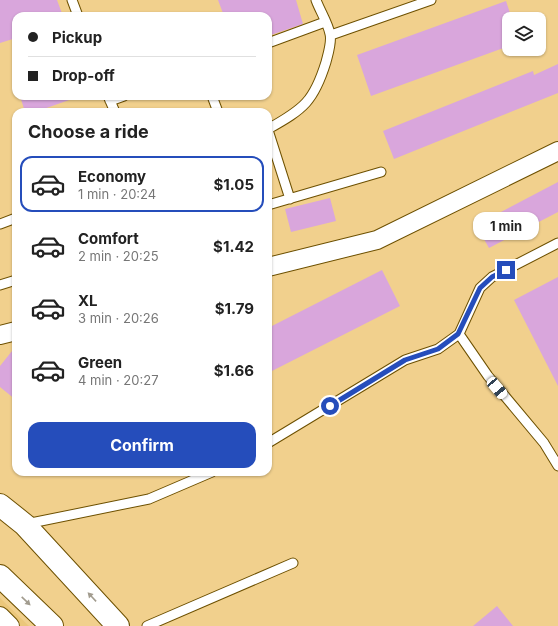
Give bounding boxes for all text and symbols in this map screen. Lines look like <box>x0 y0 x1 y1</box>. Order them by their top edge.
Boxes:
map controls <box>502 12 546 56</box>
button: layers <box>502 12 546 56</box>
text: Pickup <box>52 28 102 47</box>
text: Drop-off <box>52 66 115 85</box>
text: Choose a ride <box>28 121 149 142</box>
icon: car <box>30 166 66 202</box>
text: Economy <box>78 167 146 186</box>
text: $1.05 <box>213 175 254 194</box>
text: 1 min · 20:24 <box>78 186 156 202</box>
callout: 1 min <box>473 212 539 240</box>
text: 1 min <box>490 218 522 234</box>
icon: car <box>30 228 66 264</box>
text: Comfort <box>78 229 139 248</box>
text: $1.42 <box>213 237 254 256</box>
text: 2 min · 20:25 <box>78 248 159 264</box>
route end <box>497 261 515 279</box>
icon: car <box>30 290 66 326</box>
text: XL <box>78 291 98 310</box>
text: $1.79 <box>215 299 254 318</box>
text: 3 min · 20:26 <box>78 310 159 326</box>
icon: car <box>30 352 66 388</box>
text: Green <box>78 353 122 372</box>
text: $1.66 <box>214 361 254 380</box>
text: 4 min · 20:27 <box>78 372 159 388</box>
car <box>485 375 509 401</box>
route start <box>321 397 339 415</box>
button: Confirm <box>28 422 256 468</box>
one-way arrow <box>87 592 96 602</box>
one-way arrow <box>21 596 31 606</box>

